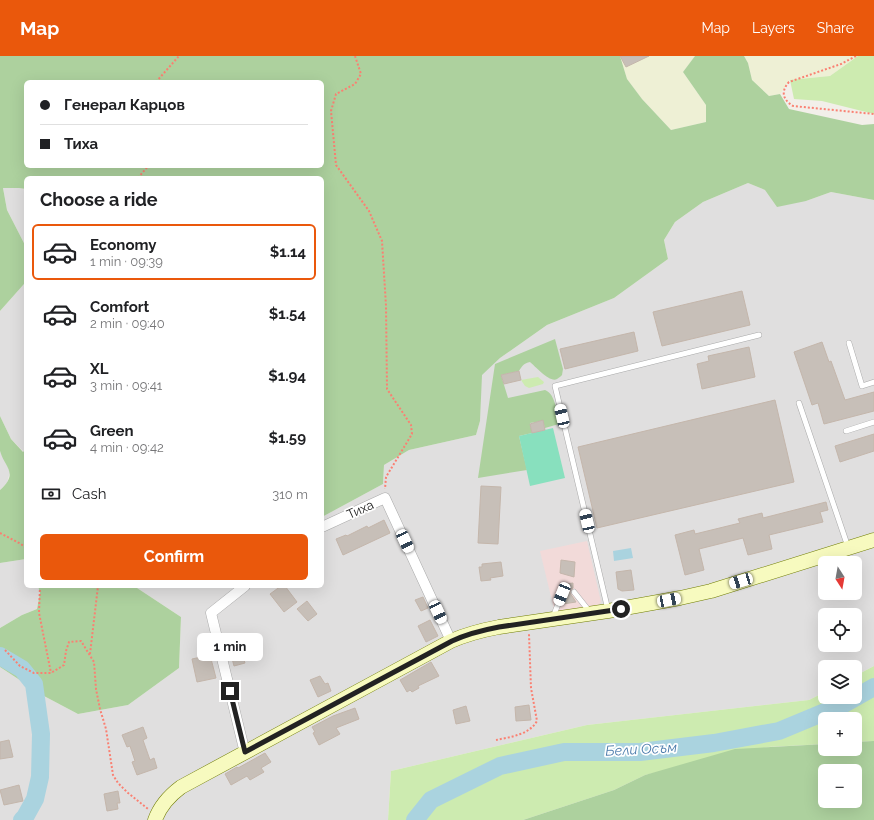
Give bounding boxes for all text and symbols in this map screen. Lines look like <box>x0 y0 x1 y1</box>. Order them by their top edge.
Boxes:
text: Map <box>20 17 59 39</box>
text: Map <box>702 20 730 36</box>
text: Layers <box>752 20 795 36</box>
text: Share <box>817 20 854 36</box>
text: Генерал Карцов <box>64 96 185 114</box>
text: Тиха <box>64 135 98 153</box>
text: Choose a ride <box>40 189 158 210</box>
icon: car <box>42 234 78 270</box>
text: Economy <box>90 236 157 254</box>
text: $1.14 <box>270 243 306 261</box>
text: 1 min · 09:39 <box>90 254 163 269</box>
icon: car <box>42 296 78 332</box>
text: Comfort <box>90 298 149 316</box>
text: $1.54 <box>269 305 306 323</box>
text: 2 min · 09:40 <box>90 316 165 331</box>
icon: car <box>42 358 78 394</box>
text: XL <box>90 360 108 378</box>
text: $1.94 <box>268 367 306 385</box>
text: 3 min · 09:41 <box>90 378 162 393</box>
car <box>553 403 571 429</box>
icon: car <box>42 420 78 456</box>
text: Green <box>90 422 134 440</box>
text: $1.59 <box>269 429 306 447</box>
text: 4 min · 09:42 <box>90 440 164 455</box>
icon: cash <box>40 483 62 505</box>
text: Cash <box>72 485 106 503</box>
text: 310 m <box>272 487 308 502</box>
street label: Тиха <box>344 497 376 522</box>
car <box>578 508 596 534</box>
car <box>394 528 416 554</box>
button: Confirm <box>40 534 308 580</box>
north arrow <box>818 556 862 600</box>
map controls <box>818 556 862 808</box>
car <box>728 572 754 590</box>
car <box>552 581 572 607</box>
car <box>656 592 682 608</box>
car <box>427 599 449 625</box>
route start <box>612 600 630 618</box>
button: locate <box>818 608 862 652</box>
callout: 1 min <box>197 633 263 661</box>
text: 1 min <box>214 639 246 654</box>
button: layers <box>818 660 862 704</box>
route end <box>221 682 239 700</box>
button: + <box>818 712 862 756</box>
water label: Бели Осъм <box>605 739 678 759</box>
button: − <box>818 764 862 808</box>

